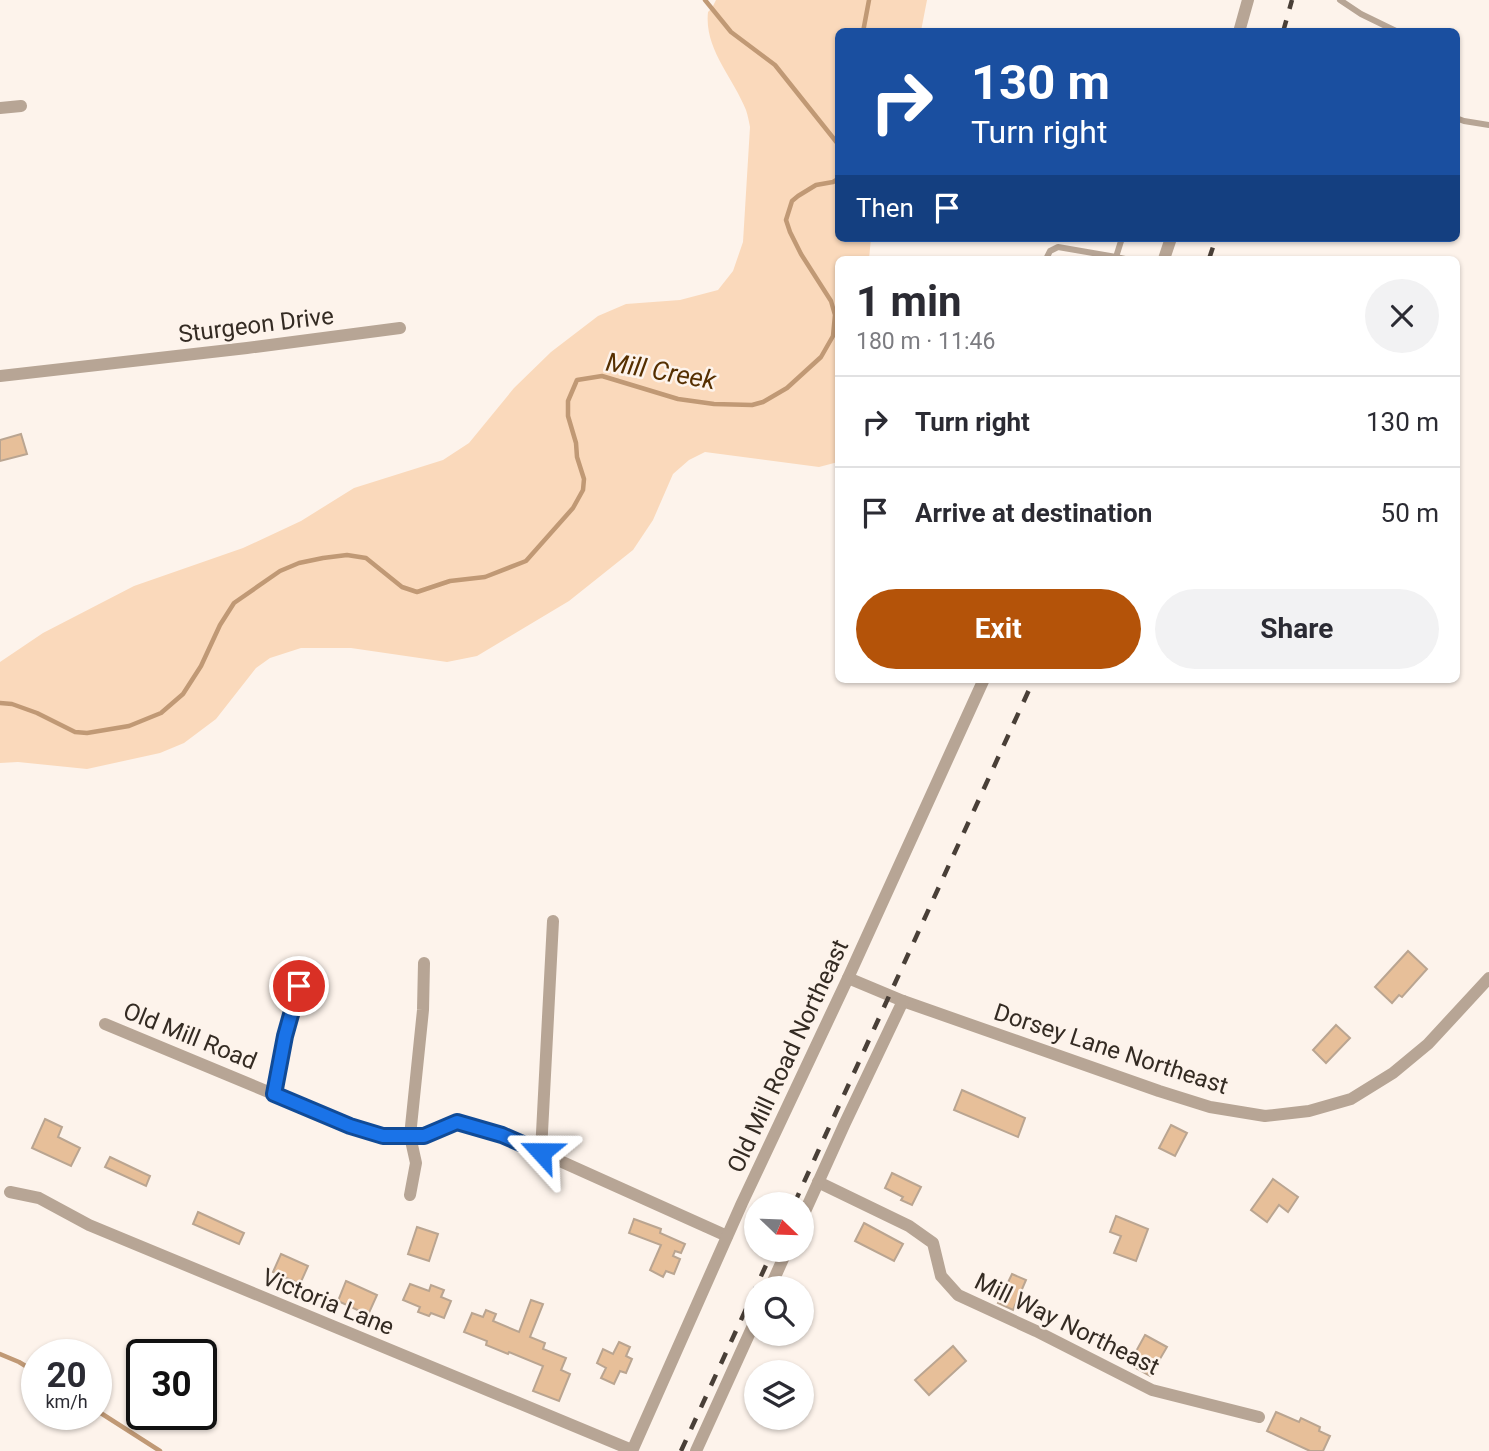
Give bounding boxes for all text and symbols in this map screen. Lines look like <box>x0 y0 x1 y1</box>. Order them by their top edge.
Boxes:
text: 130 m <box>971 54 1110 111</box>
icon: right <box>856 56 947 147</box>
text: Turn right <box>971 113 1107 151</box>
icon: arrive <box>928 189 966 227</box>
text: Then <box>856 193 914 223</box>
text: 1 min <box>856 277 962 326</box>
button: close <box>1365 279 1439 353</box>
street label: Sturgeon Drive <box>177 302 335 348</box>
text: 180 m · 11:46 <box>856 328 995 355</box>
water label: Mill Creek <box>604 347 719 396</box>
icon: right <box>856 403 894 441</box>
text: Turn right <box>915 407 1030 437</box>
text: 130 m <box>1366 407 1439 437</box>
icon: arrive <box>856 494 894 532</box>
text: Arrive at destination <box>915 498 1152 528</box>
text: 50 m <box>1381 498 1439 528</box>
button: Exit <box>856 589 1141 669</box>
button: Share <box>1155 589 1439 669</box>
street label: Old Mill Road Northeast <box>722 935 854 1177</box>
pin <box>269 956 329 1016</box>
icon: arrive <box>280 967 318 1005</box>
street label: Old Mill Road <box>119 997 261 1075</box>
street label: Dorsey Lane Northeast <box>990 998 1232 1100</box>
position arrow <box>504 1115 578 1189</box>
north arrow <box>744 1192 814 1262</box>
map controls <box>744 1192 814 1430</box>
street label: Victoria Lane <box>258 1263 398 1341</box>
street label: Mill Way Northeast <box>970 1267 1164 1381</box>
button: search <box>744 1276 814 1346</box>
speed limit sign: 30 <box>126 1339 217 1430</box>
text: 20 <box>46 1355 87 1396</box>
button: layers <box>744 1360 814 1430</box>
text: km/h <box>45 1391 88 1412</box>

